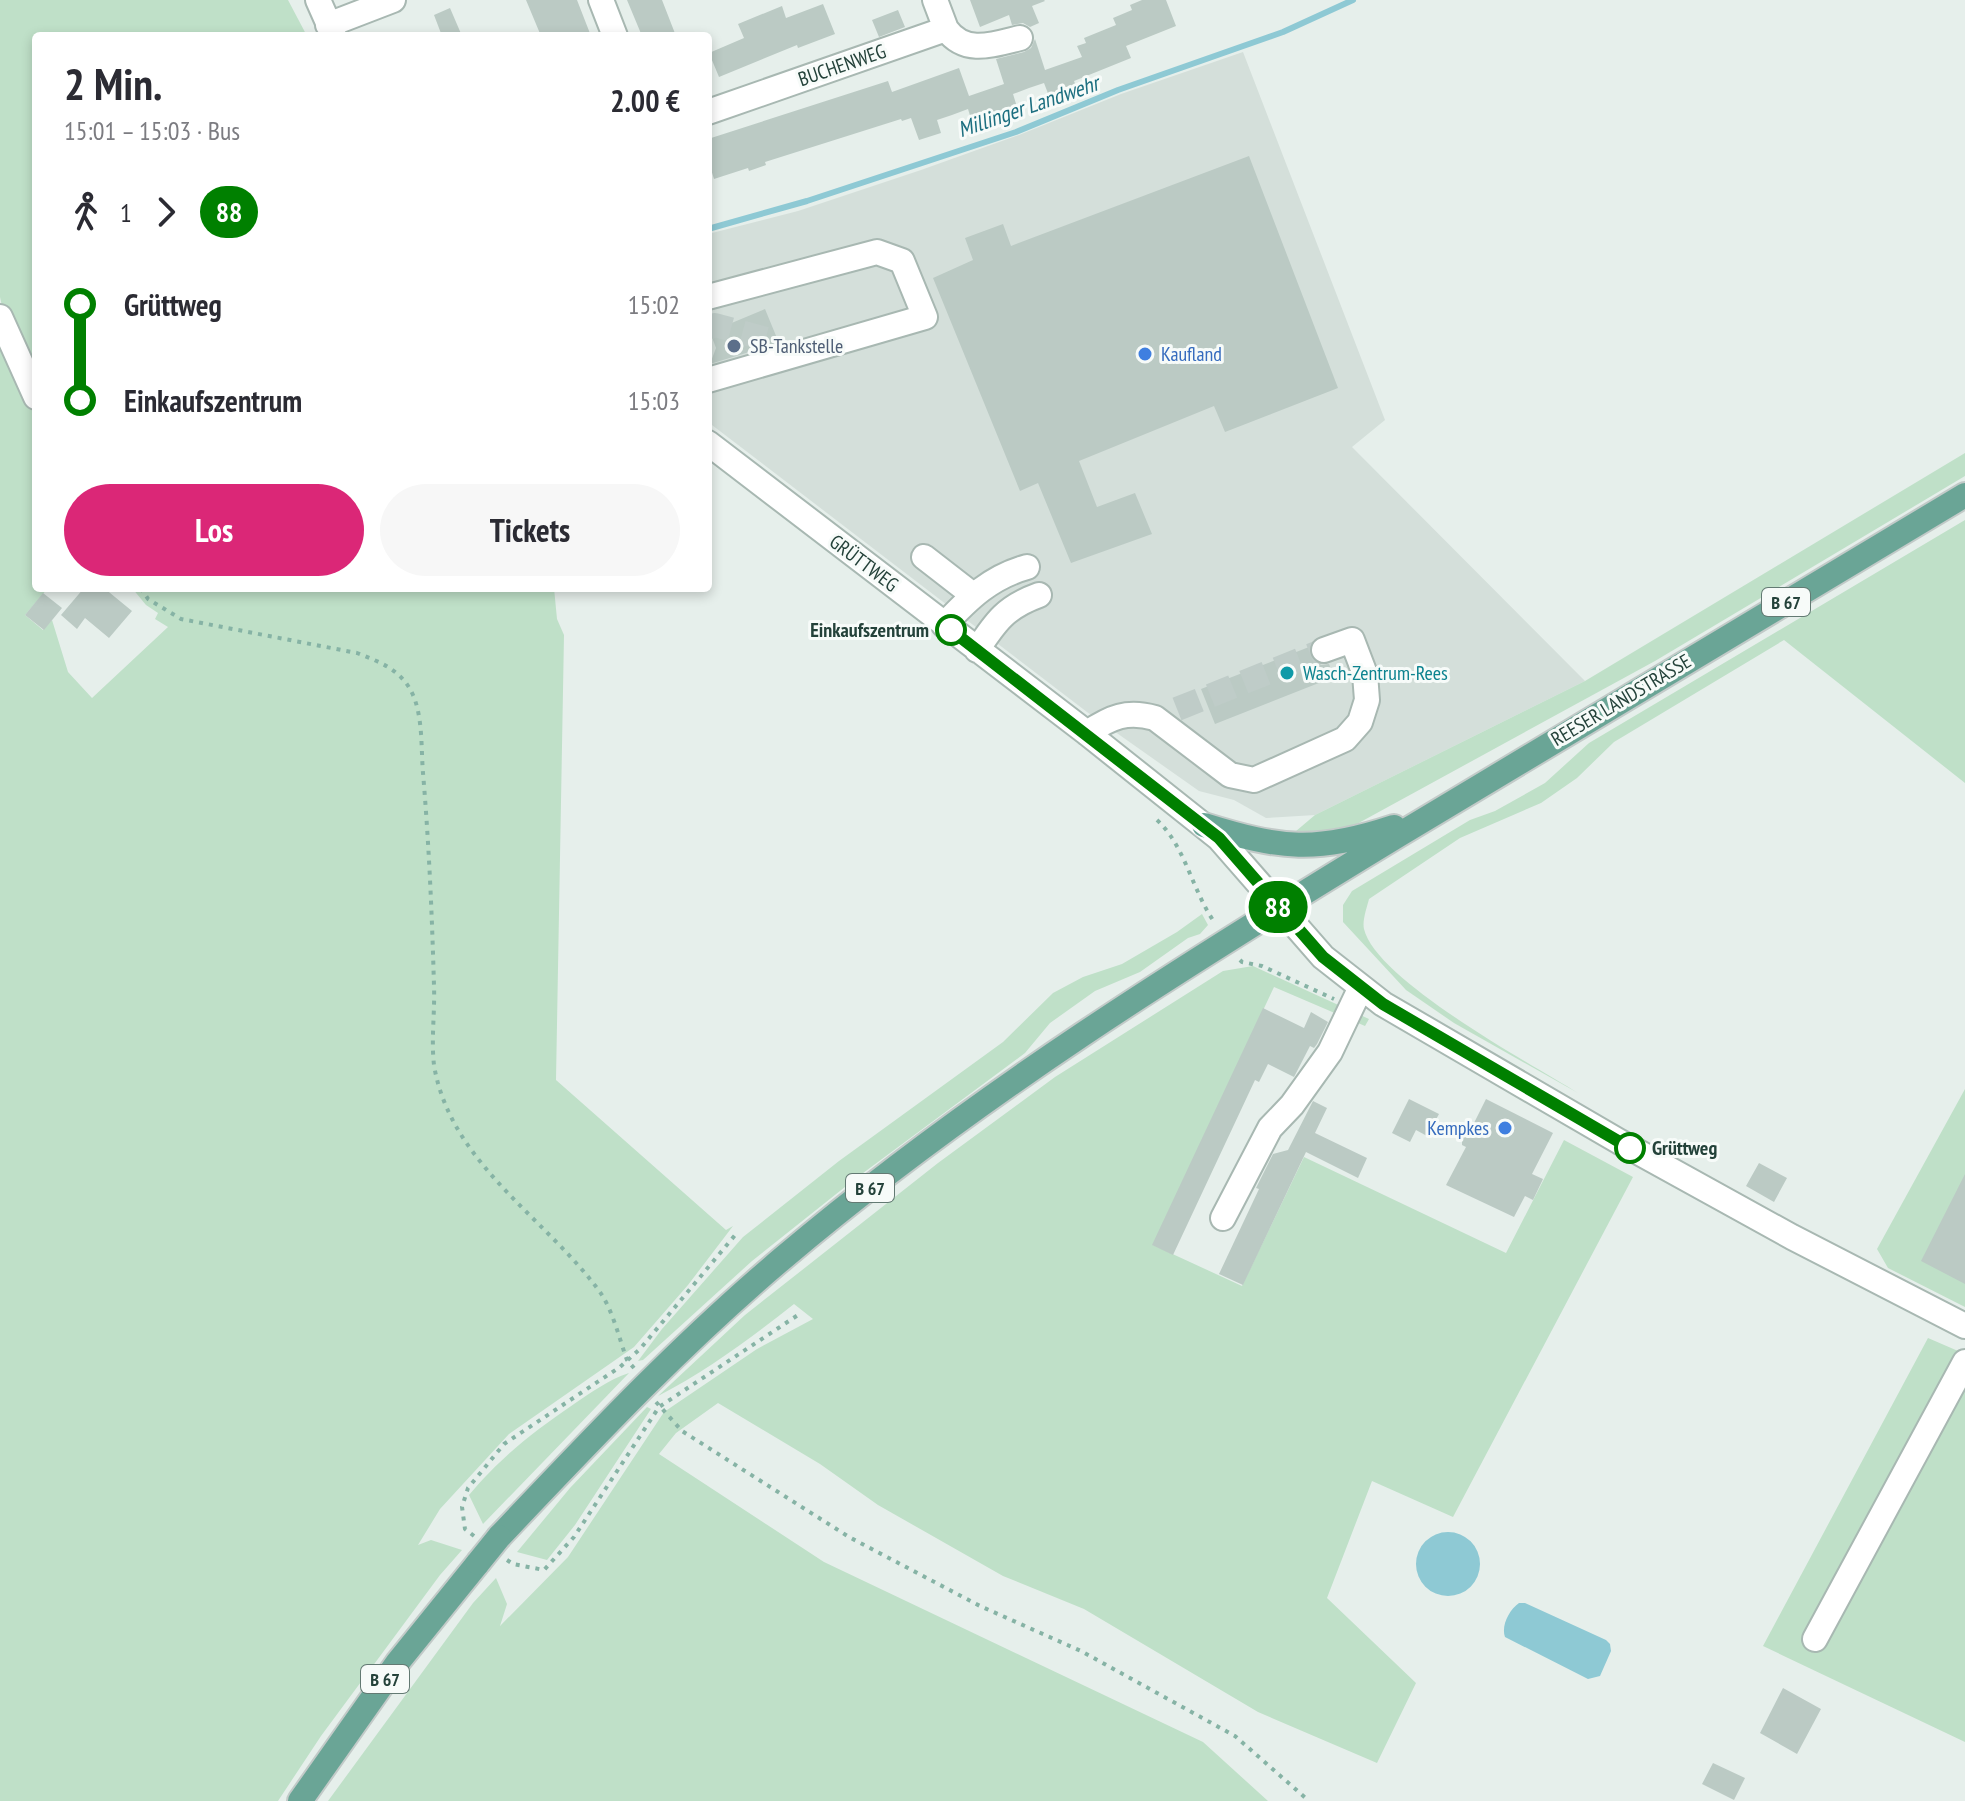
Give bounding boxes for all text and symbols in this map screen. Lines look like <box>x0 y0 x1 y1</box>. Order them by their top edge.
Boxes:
street label: BUCHENWEG <box>795 38 889 92</box>
text: 2 Min. <box>64 55 162 112</box>
water label: Millinger Landwehr <box>954 68 1105 143</box>
text: 2.00 € <box>610 81 680 120</box>
text: 15:01 – 15:03 · Bus <box>64 114 240 147</box>
icon: walk <box>64 190 108 234</box>
icon: forward <box>144 190 188 234</box>
text: 88 <box>216 193 242 230</box>
text: 1 <box>120 196 132 229</box>
text: Grüttweg <box>124 285 222 324</box>
text: 15:02 <box>628 288 680 321</box>
place label: SB-Tankstelle <box>750 333 843 359</box>
marker: SB-Tankstelle <box>725 337 743 355</box>
place label: Kaufland <box>1161 341 1222 367</box>
marker: Kaufland <box>1136 345 1154 363</box>
text: Einkaufszentrum <box>124 381 302 420</box>
text: 15:03 <box>628 384 680 417</box>
button: Los <box>64 484 364 576</box>
button: Tickets <box>380 484 680 576</box>
street label: GRÜTTWEG <box>824 529 904 597</box>
road number: B 67 <box>1762 588 1810 616</box>
marker: Einkaufszentrum <box>936 615 966 645</box>
place label: Einkaufszentrum <box>810 617 929 643</box>
street label: REESER LANDSTRASSE <box>1546 648 1696 752</box>
place label: Wasch-Zentrum-Rees <box>1303 660 1448 686</box>
marker: Wasch-Zentrum-Rees <box>1278 664 1296 682</box>
line badge: 88 <box>1242 881 1314 933</box>
text: 88 <box>1265 888 1291 925</box>
place label: Kempkes <box>1427 1115 1489 1141</box>
marker: Kempkes <box>1496 1119 1514 1137</box>
marker: Grüttweg <box>1615 1133 1645 1163</box>
place label: Grüttweg <box>1652 1135 1717 1161</box>
road number: B 67 <box>846 1174 894 1202</box>
road number: B 67 <box>361 1665 409 1693</box>

